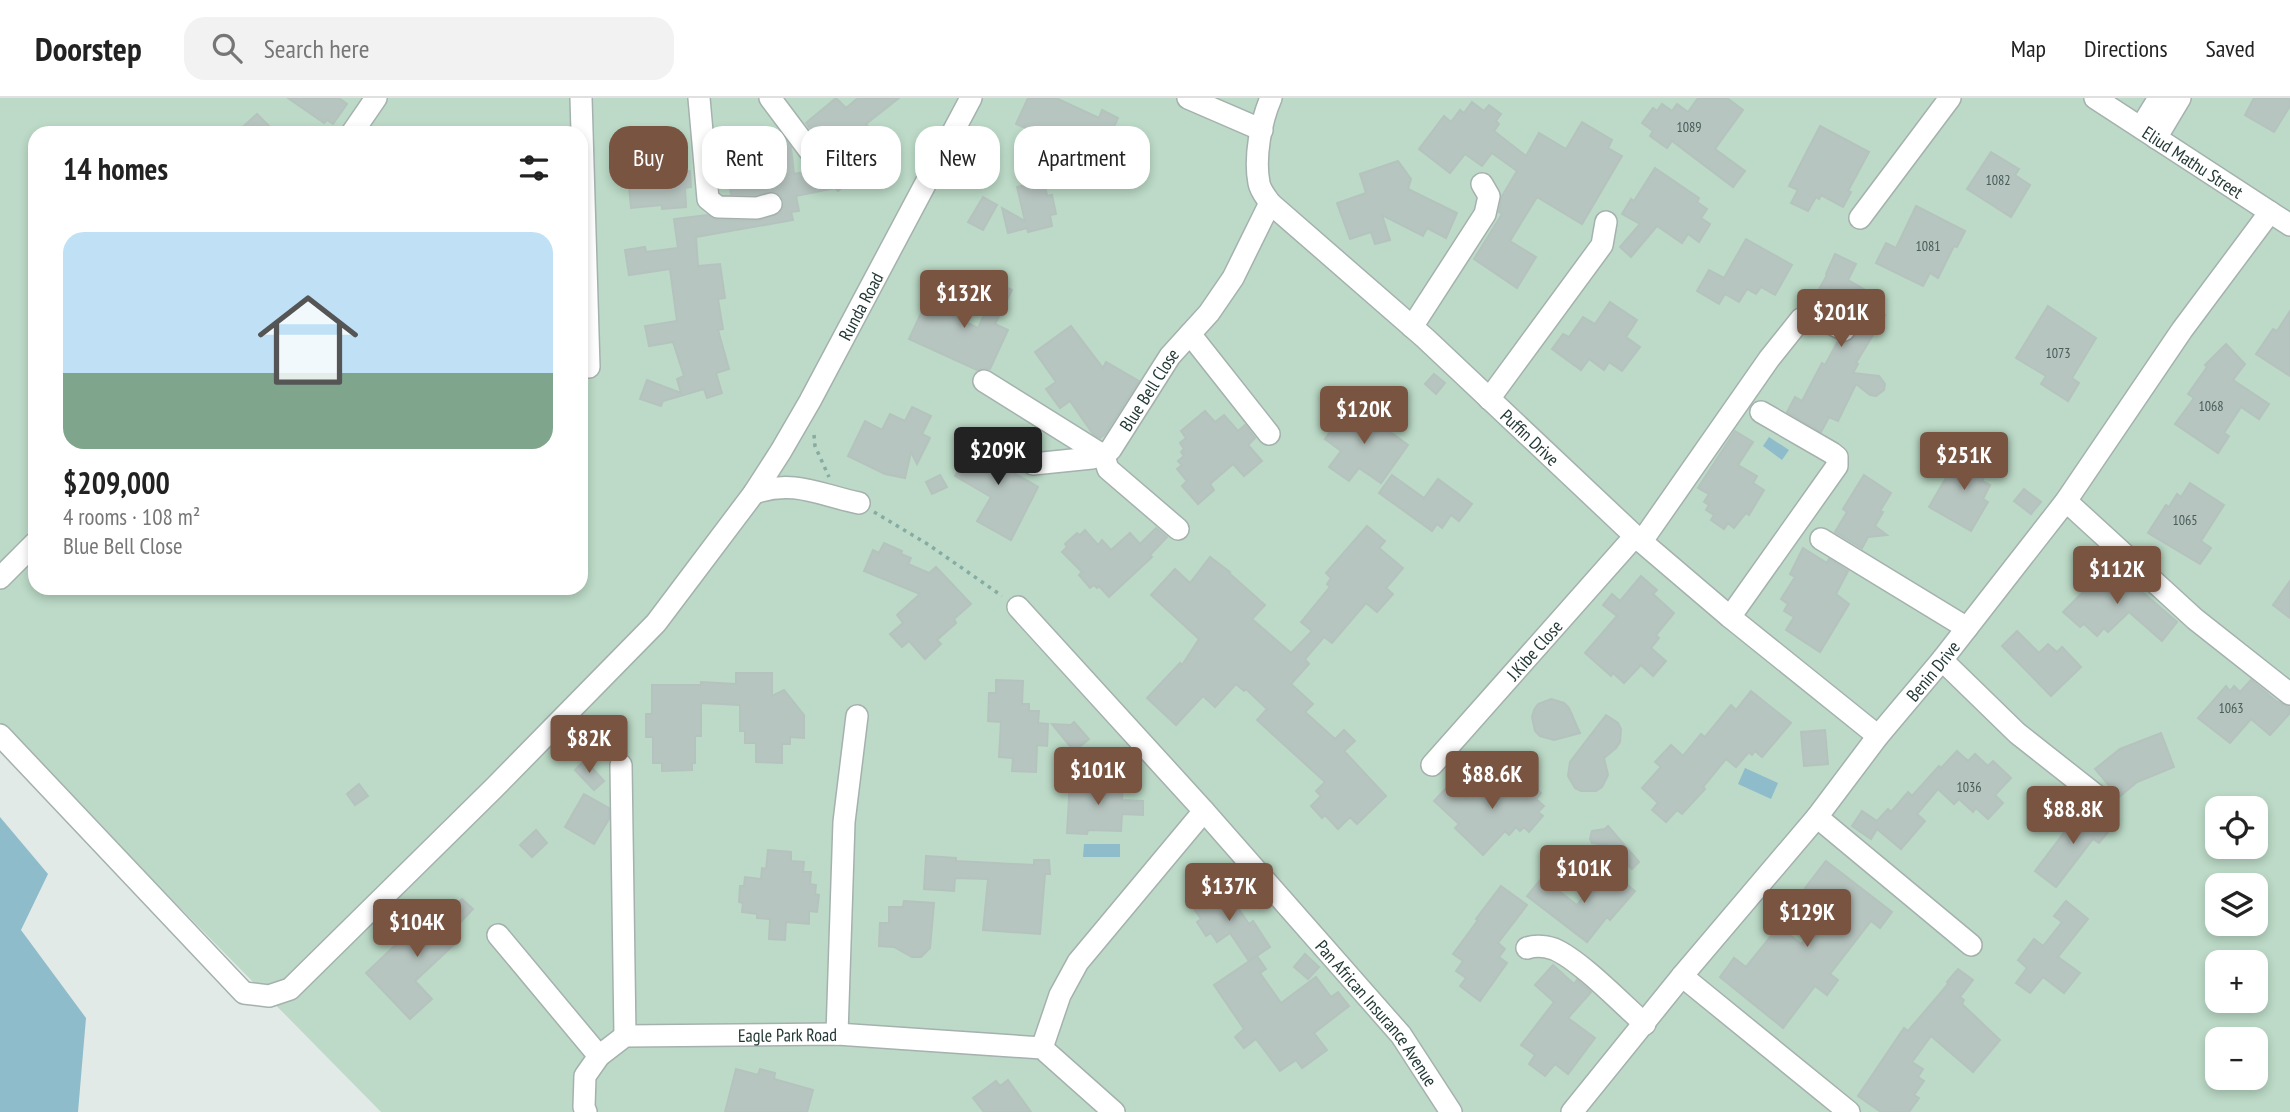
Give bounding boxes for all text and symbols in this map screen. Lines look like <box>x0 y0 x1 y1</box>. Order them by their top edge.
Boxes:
search box <box>184 17 674 80</box>
text: Doorstep <box>35 27 142 70</box>
icon: search <box>208 29 246 67</box>
text: Search here <box>264 32 369 65</box>
text: Map <box>2011 33 2046 64</box>
text: Directions <box>2084 33 2168 64</box>
text: Saved <box>2206 33 2255 64</box>
house number: 1089 <box>1676 118 1702 136</box>
street label: Eliud Mathu Street <box>2138 121 2248 203</box>
chip: Buy <box>609 126 688 189</box>
chip: Rent <box>702 126 787 189</box>
chip: Filters <box>801 126 901 189</box>
chip: New <box>915 126 1000 189</box>
chip: Apartment <box>1014 126 1150 189</box>
text: 14 homes <box>63 149 168 188</box>
icon: filters <box>515 149 553 187</box>
house number: 1082 <box>1985 171 2011 189</box>
house number: 1081 <box>1915 237 1941 255</box>
street label: Runda Road <box>833 268 888 344</box>
pin: $132K <box>915 271 1013 330</box>
icon: home <box>245 277 371 403</box>
text: $132K <box>936 278 992 307</box>
pin: $201K <box>1792 289 1890 349</box>
text: $201K <box>1813 297 1869 326</box>
street label: Blue Bell Close <box>1114 343 1183 435</box>
house number: 1073 <box>2045 344 2071 362</box>
pin: $120K <box>1315 386 1413 446</box>
text: $120K <box>1336 394 1392 423</box>
house number: 1068 <box>2198 397 2224 415</box>
street label: Puffin Drive <box>1496 404 1564 470</box>
pin: $209K <box>949 428 1047 487</box>
pin: $251K <box>1915 432 2013 492</box>
text: $209K <box>970 435 1026 464</box>
text: $251K <box>1936 440 1992 469</box>
text: $209,000 <box>63 463 170 502</box>
text: 4 rooms · 108 m² <box>63 502 200 531</box>
house number: 1065 <box>2172 511 2198 529</box>
text: Blue Bell Close <box>63 531 183 560</box>
pin: $112K <box>2068 546 2166 606</box>
text: $112K <box>2089 554 2145 583</box>
street label: J.Kibe Close <box>1501 615 1567 686</box>
street label: Benin Drive <box>1901 636 1964 706</box>
house number: 1063 <box>2218 699 2244 717</box>
pin: $82K <box>548 716 630 775</box>
text: $82K <box>567 723 611 752</box>
pin: $101K <box>1049 748 1147 807</box>
pin: $88.6K <box>1435 752 1549 811</box>
text: $101K <box>1070 755 1126 784</box>
text: $88.6K <box>1462 759 1522 788</box>
house number: 1036 <box>1956 778 1982 796</box>
pin: $88.8K <box>2016 786 2130 846</box>
text: $88.8K <box>2043 794 2103 823</box>
map controls <box>2205 796 2268 1090</box>
button: locate <box>2205 796 2268 859</box>
pin: $101K <box>1535 846 1633 905</box>
text: $101K <box>1556 853 1612 882</box>
pin: $137K <box>1180 864 1278 923</box>
text: $137K <box>1201 871 1257 900</box>
button: layers <box>2205 873 2268 936</box>
pin: $129K <box>1758 890 1856 949</box>
text: $129K <box>1779 897 1835 926</box>
pin: $104K <box>368 900 466 959</box>
text: $104K <box>389 907 445 936</box>
street label: Pan African Insurance Avenue <box>1311 935 1443 1090</box>
button: + <box>2205 950 2268 1013</box>
street label: Eagle Park Road <box>738 1023 837 1046</box>
button: − <box>2205 1027 2268 1090</box>

